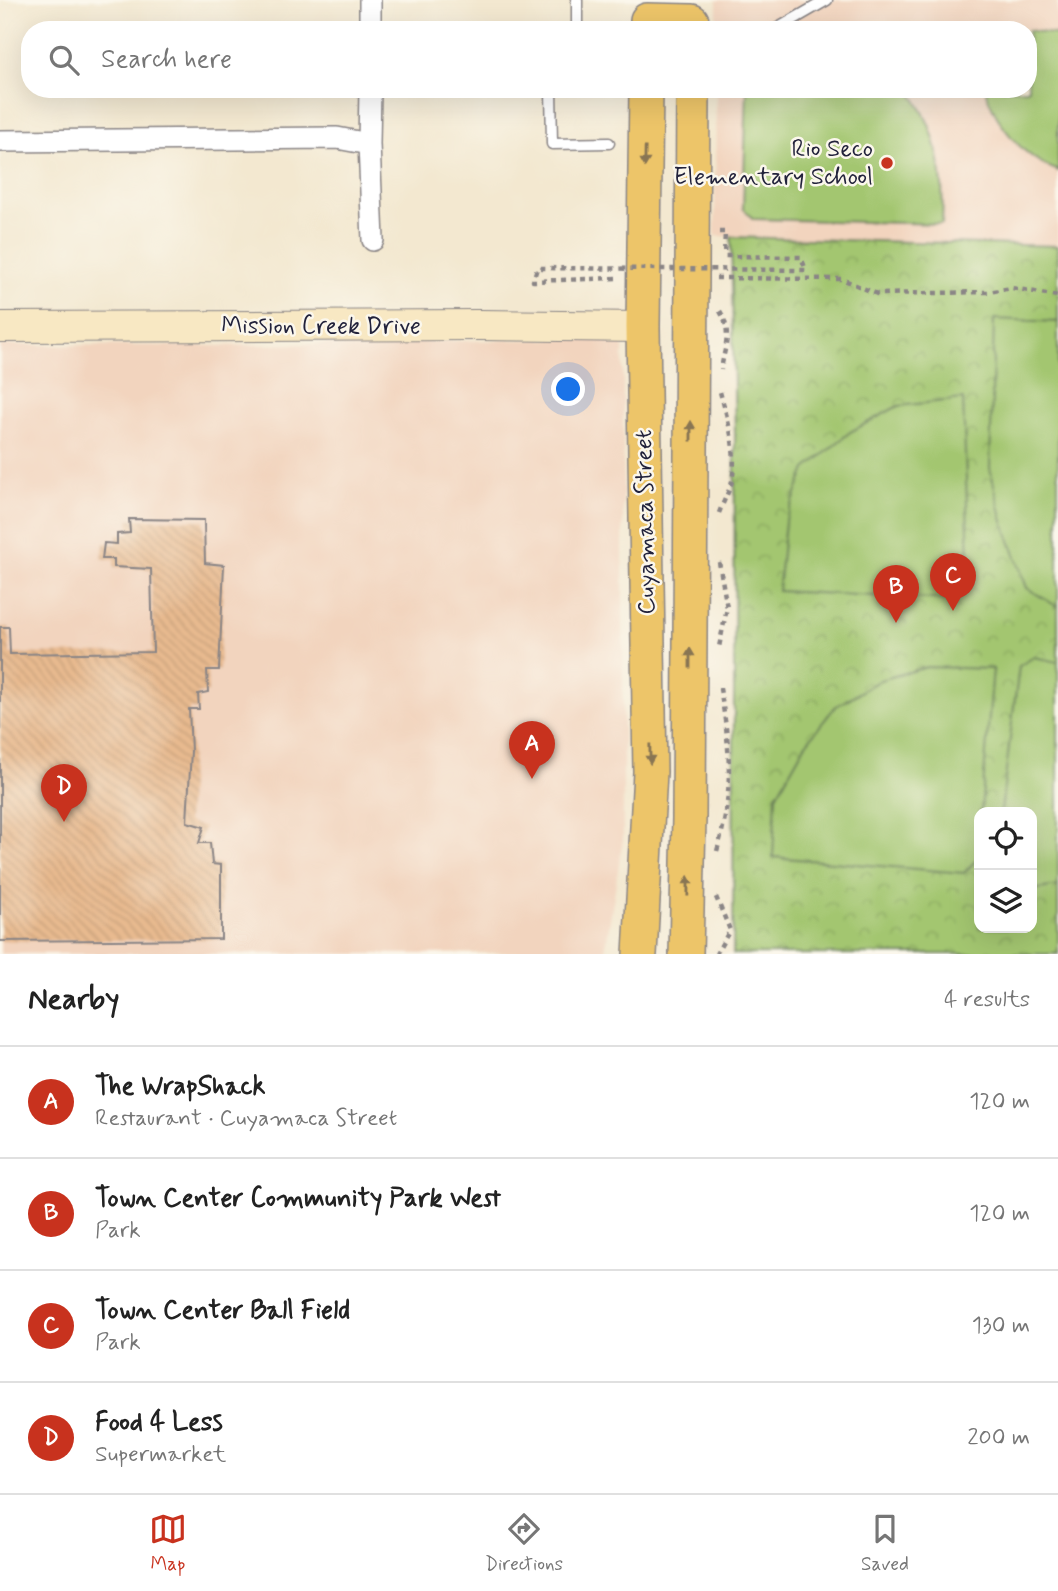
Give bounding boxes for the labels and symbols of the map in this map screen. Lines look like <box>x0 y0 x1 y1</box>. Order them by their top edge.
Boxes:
place label: Rio Seco Elementary School <box>674 134 873 193</box>
one-way arrow <box>639 147 651 169</box>
marker: Rio Seco Elementary School <box>879 155 895 171</box>
street label: Mission Creek Drive <box>221 311 421 342</box>
your location <box>551 372 585 406</box>
one-way arrow <box>685 420 697 442</box>
street label: Cuyamaca Street <box>629 429 663 615</box>
pin: C <box>930 553 976 611</box>
pin: B <box>873 565 919 623</box>
one-way arrow <box>684 647 696 669</box>
pin: A <box>509 721 555 779</box>
one-way arrow <box>644 744 655 766</box>
pin: D <box>41 764 87 822</box>
one-way arrow <box>682 875 693 897</box>

